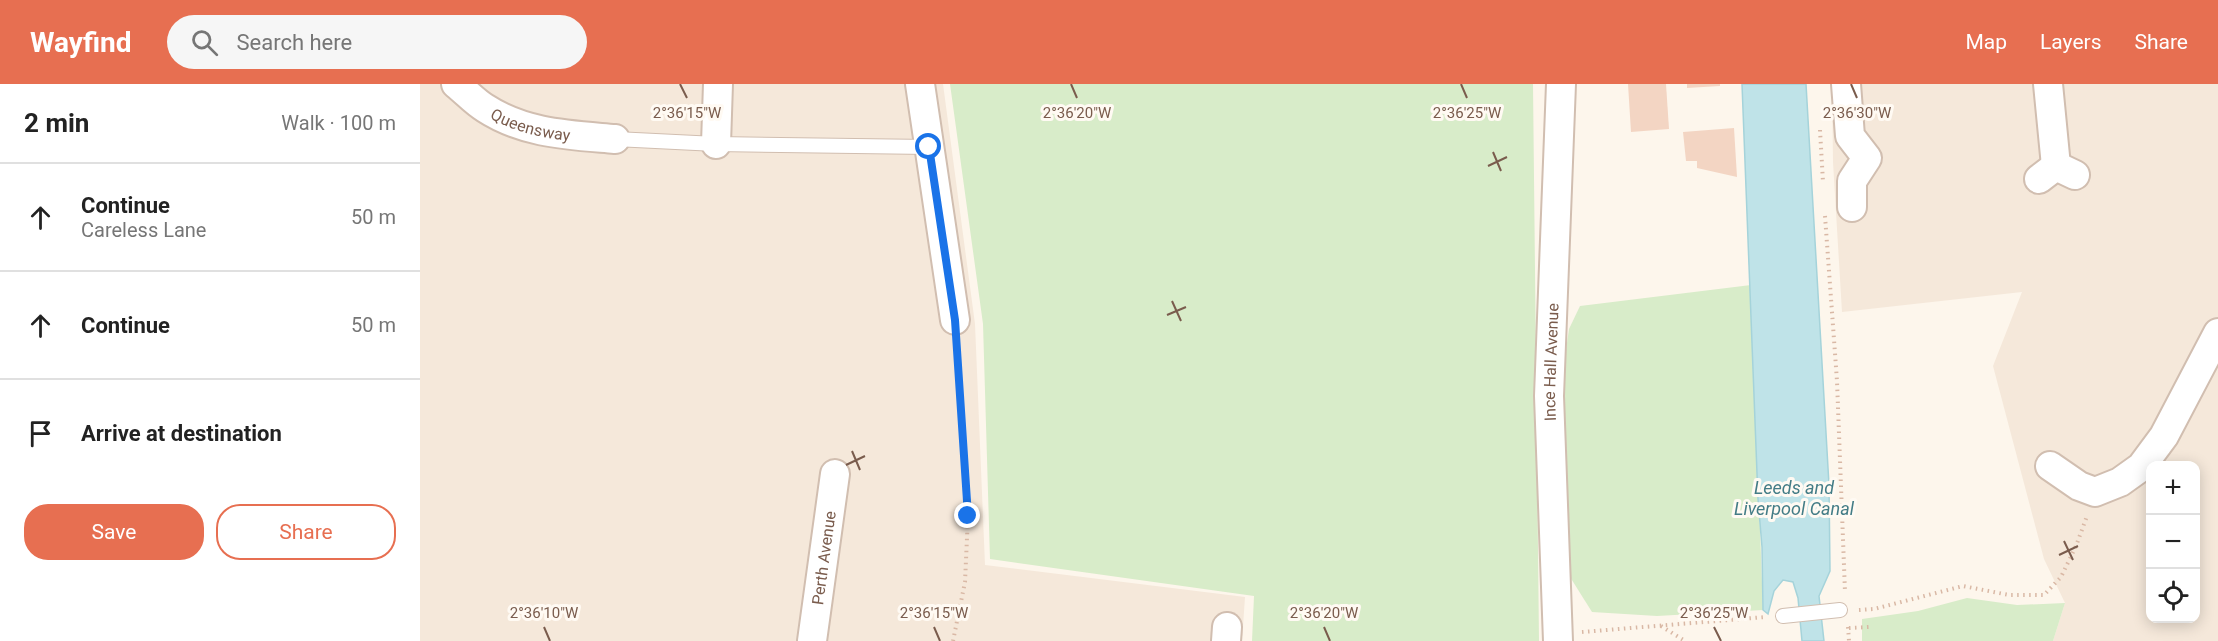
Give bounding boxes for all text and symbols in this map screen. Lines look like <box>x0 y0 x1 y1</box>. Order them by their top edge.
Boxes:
search box <box>167 15 587 69</box>
text: Wayfind <box>30 26 131 59</box>
icon: search <box>188 26 221 59</box>
text: Search here <box>236 30 352 55</box>
text: Map <box>1965 30 2007 54</box>
text: Layers <box>2040 30 2101 54</box>
text: Share <box>2134 30 2188 54</box>
street label: Queensway <box>487 104 572 145</box>
text: 2°36'15"W <box>653 104 721 122</box>
text: 2°36'20"W <box>1043 104 1111 122</box>
text: 2°36'25"W <box>1433 104 1501 122</box>
text: 2°36'30"W <box>1823 104 1891 122</box>
text: 2 min <box>24 108 89 138</box>
text: Walk · 100 m <box>281 111 396 135</box>
route start <box>915 133 941 159</box>
text: Continue <box>81 193 170 218</box>
icon: ahead <box>24 201 57 234</box>
text: 50 m <box>351 205 396 229</box>
text: Careless Lane <box>81 218 206 242</box>
street label: Ince Hall Avenue <box>1540 303 1563 422</box>
icon: ahead <box>24 309 57 342</box>
text: Continue <box>81 313 170 338</box>
text: 50 m <box>351 313 396 337</box>
icon: arrive <box>24 417 57 450</box>
text: Arrive at destination <box>81 421 282 446</box>
map controls <box>2146 461 2200 623</box>
button: + <box>2146 461 2200 515</box>
water label: Leeds and Liverpool Canal <box>1734 477 1855 519</box>
route end <box>954 502 980 528</box>
button: Save <box>24 504 204 560</box>
button: Share <box>216 504 396 560</box>
street label: Perth Avenue <box>808 510 840 606</box>
button: − <box>2146 515 2200 569</box>
button: locate <box>2146 569 2200 623</box>
text: 2°36'10"W <box>510 604 578 622</box>
text: 2°36'15"W <box>900 604 968 622</box>
text: 2°36'20"W <box>1290 604 1358 622</box>
text: 2°36'25"W <box>1680 604 1748 622</box>

